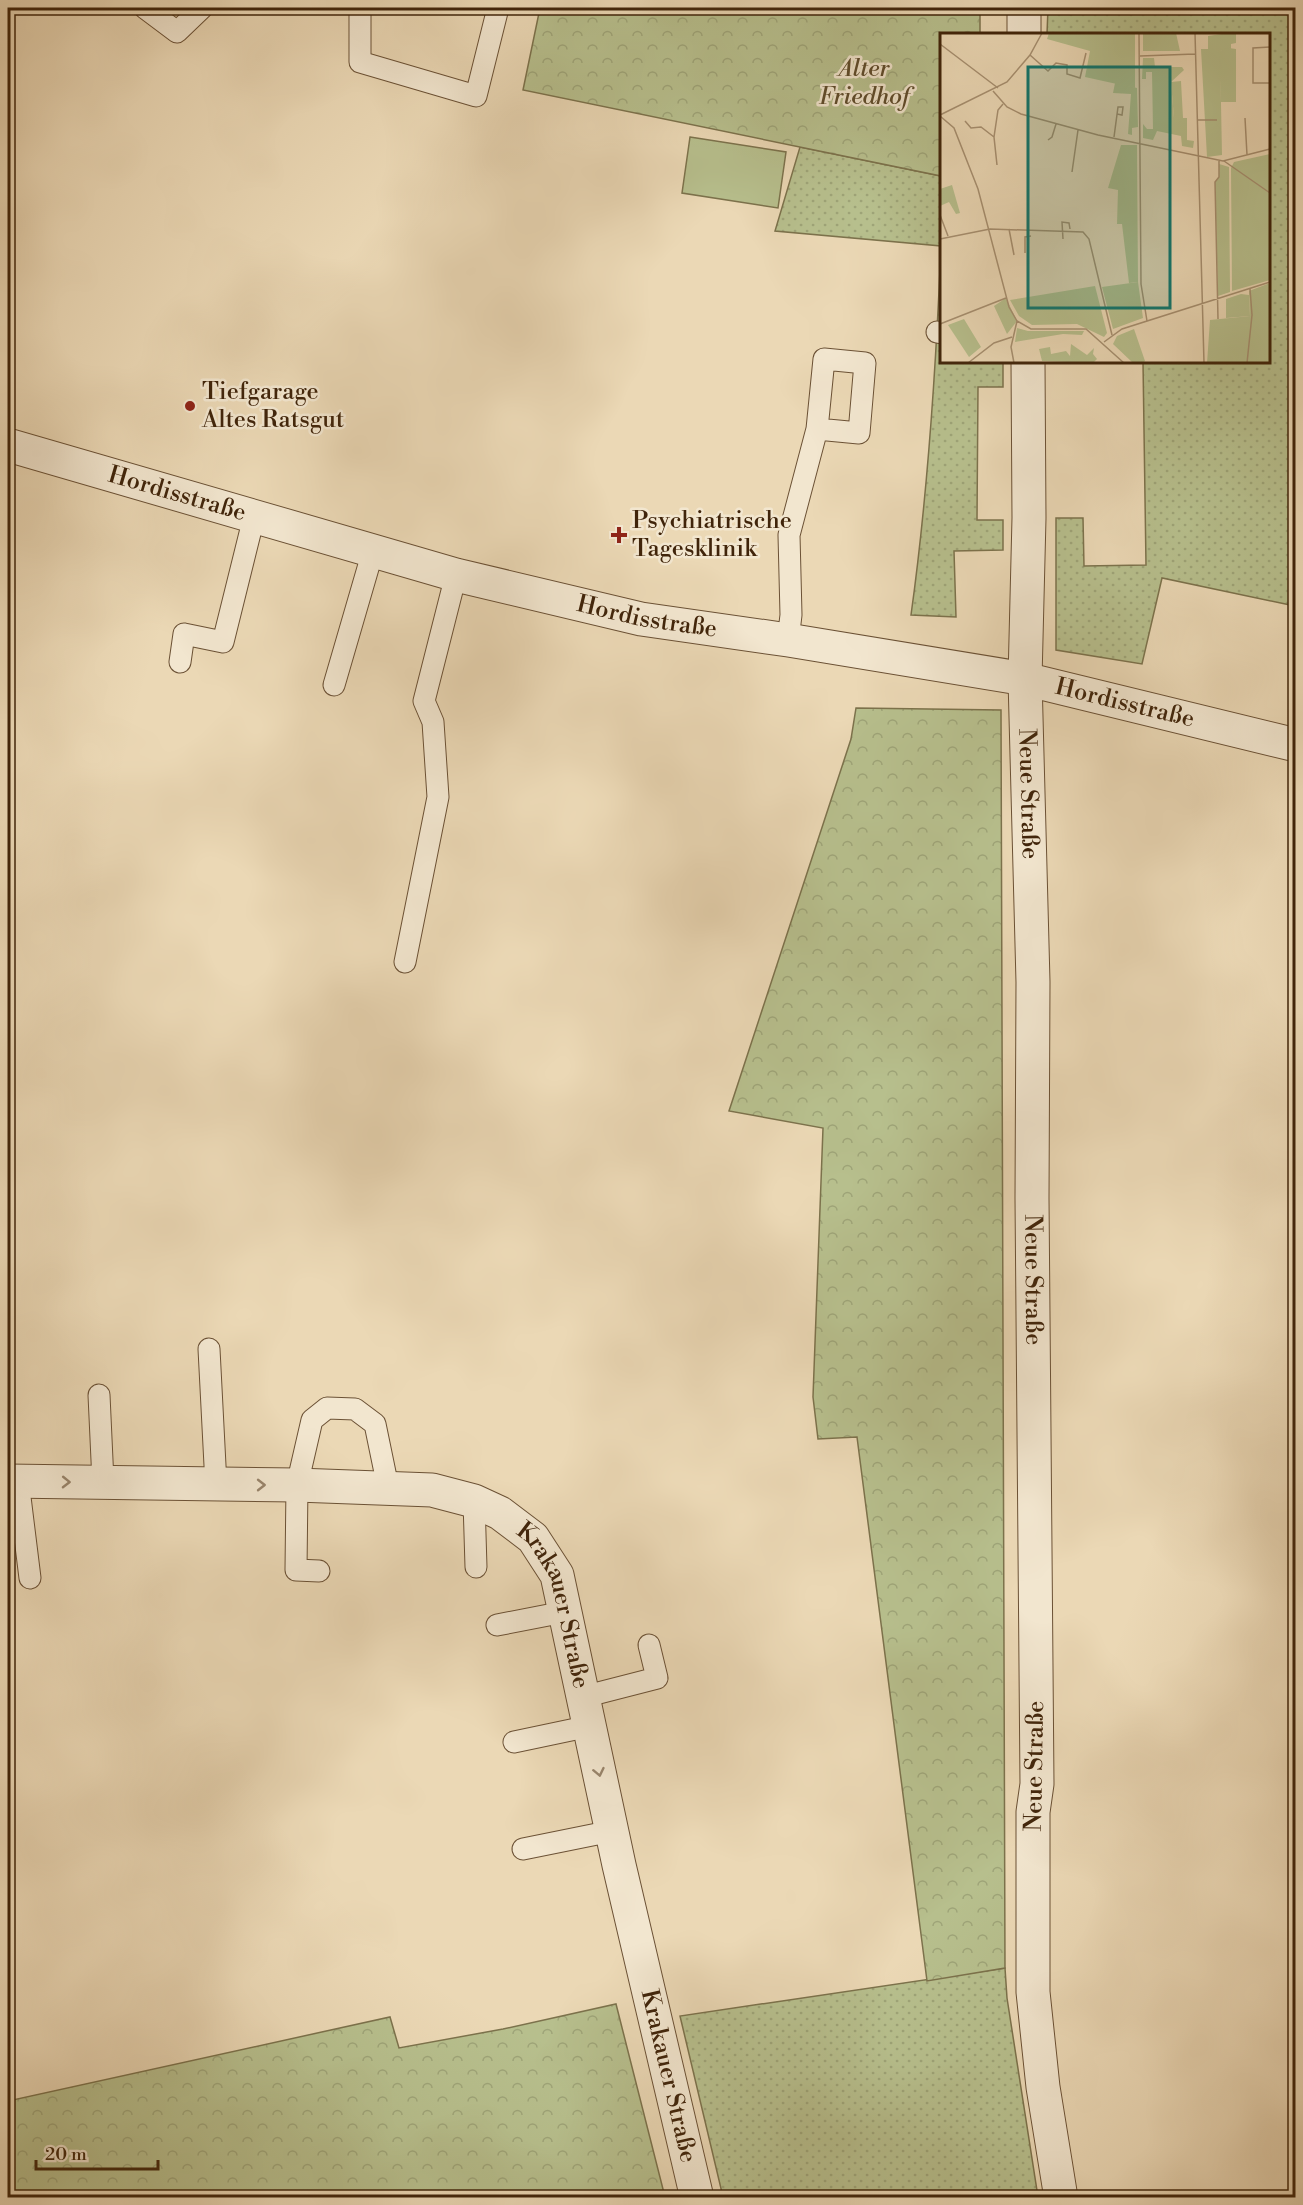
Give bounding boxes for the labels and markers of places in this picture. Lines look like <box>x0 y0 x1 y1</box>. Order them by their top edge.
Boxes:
place label: Tiefgarage Altes Ratsgut <box>201 377 345 435</box>
marker: Tiefgarage Altes Ratsgut <box>183 399 197 413</box>
place label: Psychiatrische Tagesklinik <box>632 506 792 564</box>
marker: Psychiatrische Tagesklinik <box>610 526 628 544</box>

